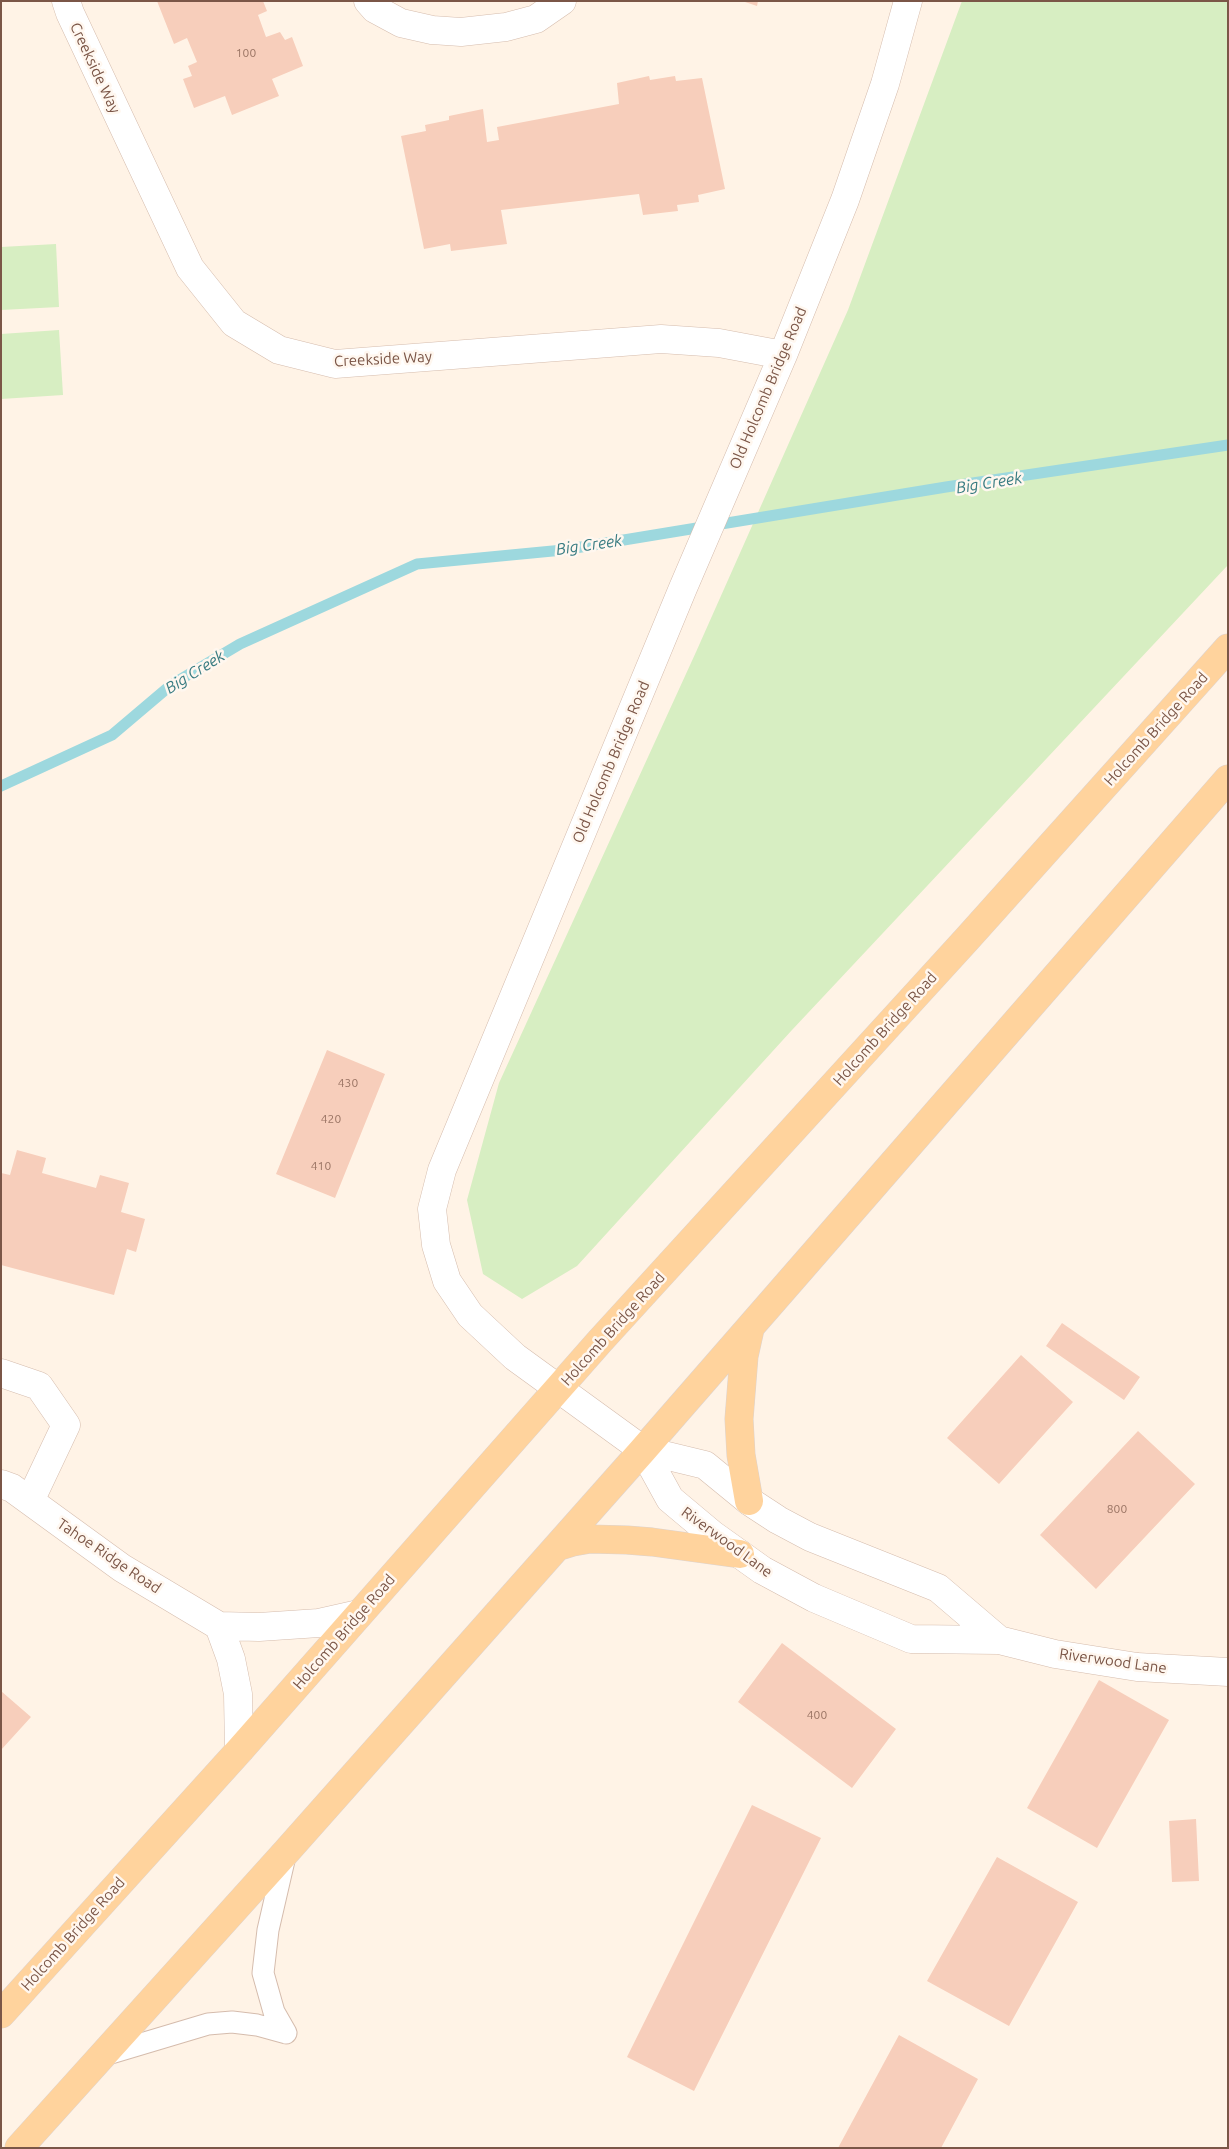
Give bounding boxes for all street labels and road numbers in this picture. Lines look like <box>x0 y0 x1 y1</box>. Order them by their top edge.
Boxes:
street label: Creekside Way <box>66 20 124 116</box>
street label: Old Holcomb Bridge Road <box>726 304 810 472</box>
street label: Creekside Way <box>334 347 432 371</box>
street label: Holcomb Bridge Road <box>1100 669 1212 789</box>
street label: Old Holcomb Bridge Road <box>569 678 653 846</box>
street label: Holcomb Bridge Road <box>829 969 941 1089</box>
street label: Holcomb Bridge Road <box>557 1269 669 1389</box>
street label: Riverwood Lane <box>678 1503 776 1581</box>
street label: Tahoe Ridge Road <box>54 1515 164 1597</box>
street label: Holcomb Bridge Road <box>289 1571 399 1693</box>
street label: Riverwood Lane <box>1058 1645 1168 1677</box>
street label: Holcomb Bridge Road <box>17 1874 129 1994</box>

